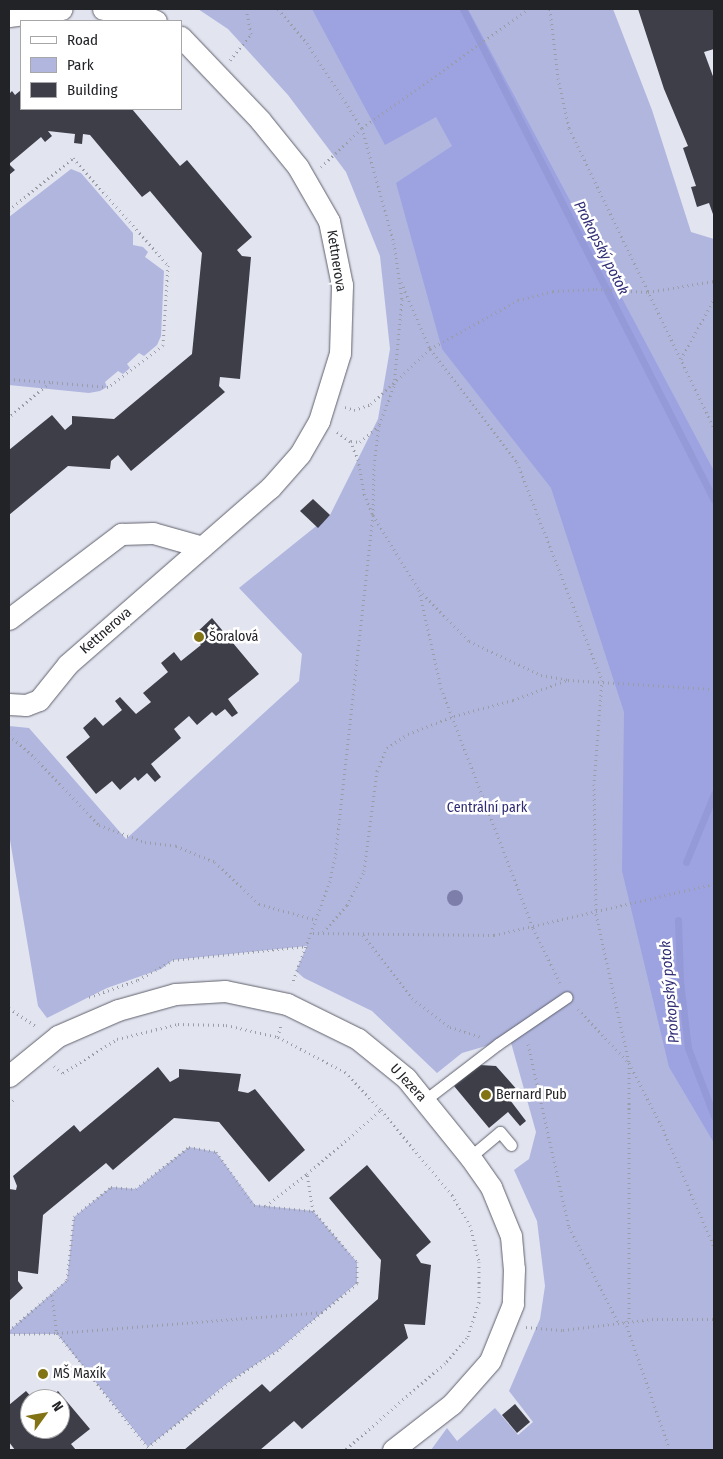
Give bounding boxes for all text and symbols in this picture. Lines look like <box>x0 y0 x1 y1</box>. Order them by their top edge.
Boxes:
legend <box>20 20 182 110</box>
text: Road <box>67 31 98 49</box>
text: Park <box>67 56 94 74</box>
text: Building <box>67 81 118 99</box>
water label: Prokopský potok <box>570 198 632 298</box>
street label: Kettnerova <box>323 229 349 293</box>
street label: Kettnerova <box>77 604 135 658</box>
place label: Šoralová <box>209 629 258 645</box>
marker: Šoralová <box>193 631 205 643</box>
park label: Centrální park <box>447 800 527 816</box>
water label: Prokopský potok <box>657 940 683 1044</box>
street label: U Jezera <box>386 1061 430 1105</box>
place label: Bernard Pub <box>496 1087 567 1103</box>
marker: Bernard Pub <box>480 1089 492 1101</box>
place label: MŠ Maxík <box>53 1366 106 1382</box>
marker: MŠ Maxík <box>37 1368 49 1380</box>
north arrow <box>20 1389 70 1439</box>
text: N <box>48 1398 67 1414</box>

